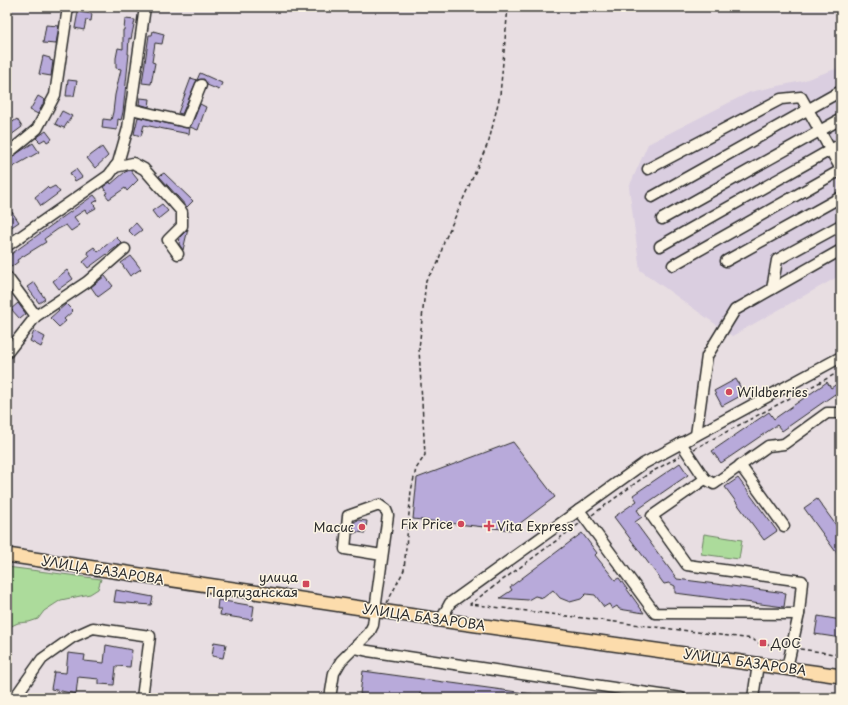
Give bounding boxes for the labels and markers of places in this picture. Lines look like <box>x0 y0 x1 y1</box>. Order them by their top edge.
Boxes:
place label: Wildberries <box>737 382 808 401</box>
marker: Wildberries <box>724 387 734 397</box>
place label: Fix Price <box>400 514 453 533</box>
place label: Vita Express <box>497 516 573 535</box>
place label: Масис <box>314 517 354 536</box>
marker: Fix Price <box>456 519 466 529</box>
marker: Vita Express <box>484 521 494 531</box>
marker: Масис <box>357 522 367 532</box>
place label: улица Партизанская <box>206 567 299 601</box>
marker: улица Партизанская <box>301 579 311 589</box>
place label: ДОС <box>770 633 801 652</box>
marker: ДОС <box>758 638 768 648</box>

